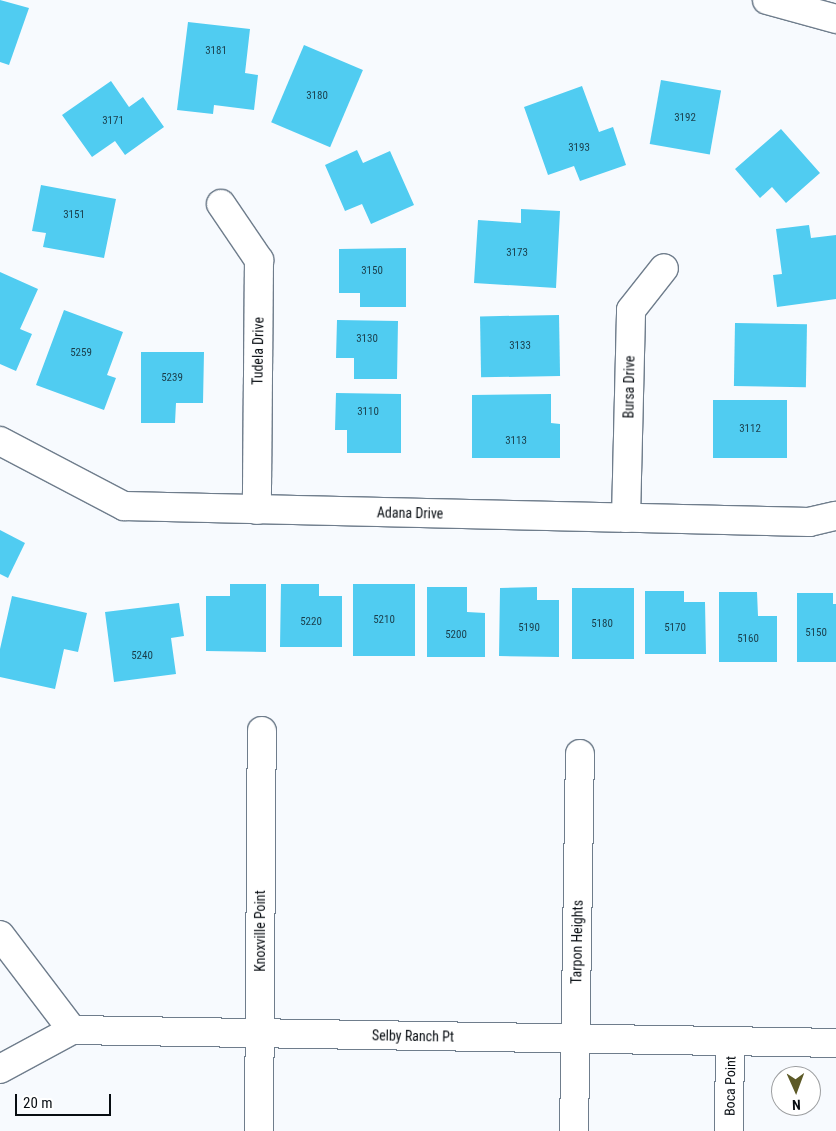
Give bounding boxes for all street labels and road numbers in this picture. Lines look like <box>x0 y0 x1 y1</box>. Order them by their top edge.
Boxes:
street label: Tudela Drive <box>249 317 267 385</box>
street label: Bursa Drive <box>620 355 638 419</box>
street label: Adana Drive <box>377 504 443 522</box>
street label: Knoxville Point <box>252 890 268 972</box>
street label: Tarpon Heights <box>568 900 586 984</box>
street label: Selby Ranch Pt <box>372 1027 454 1045</box>
street label: Boca Point <box>721 1056 739 1116</box>

